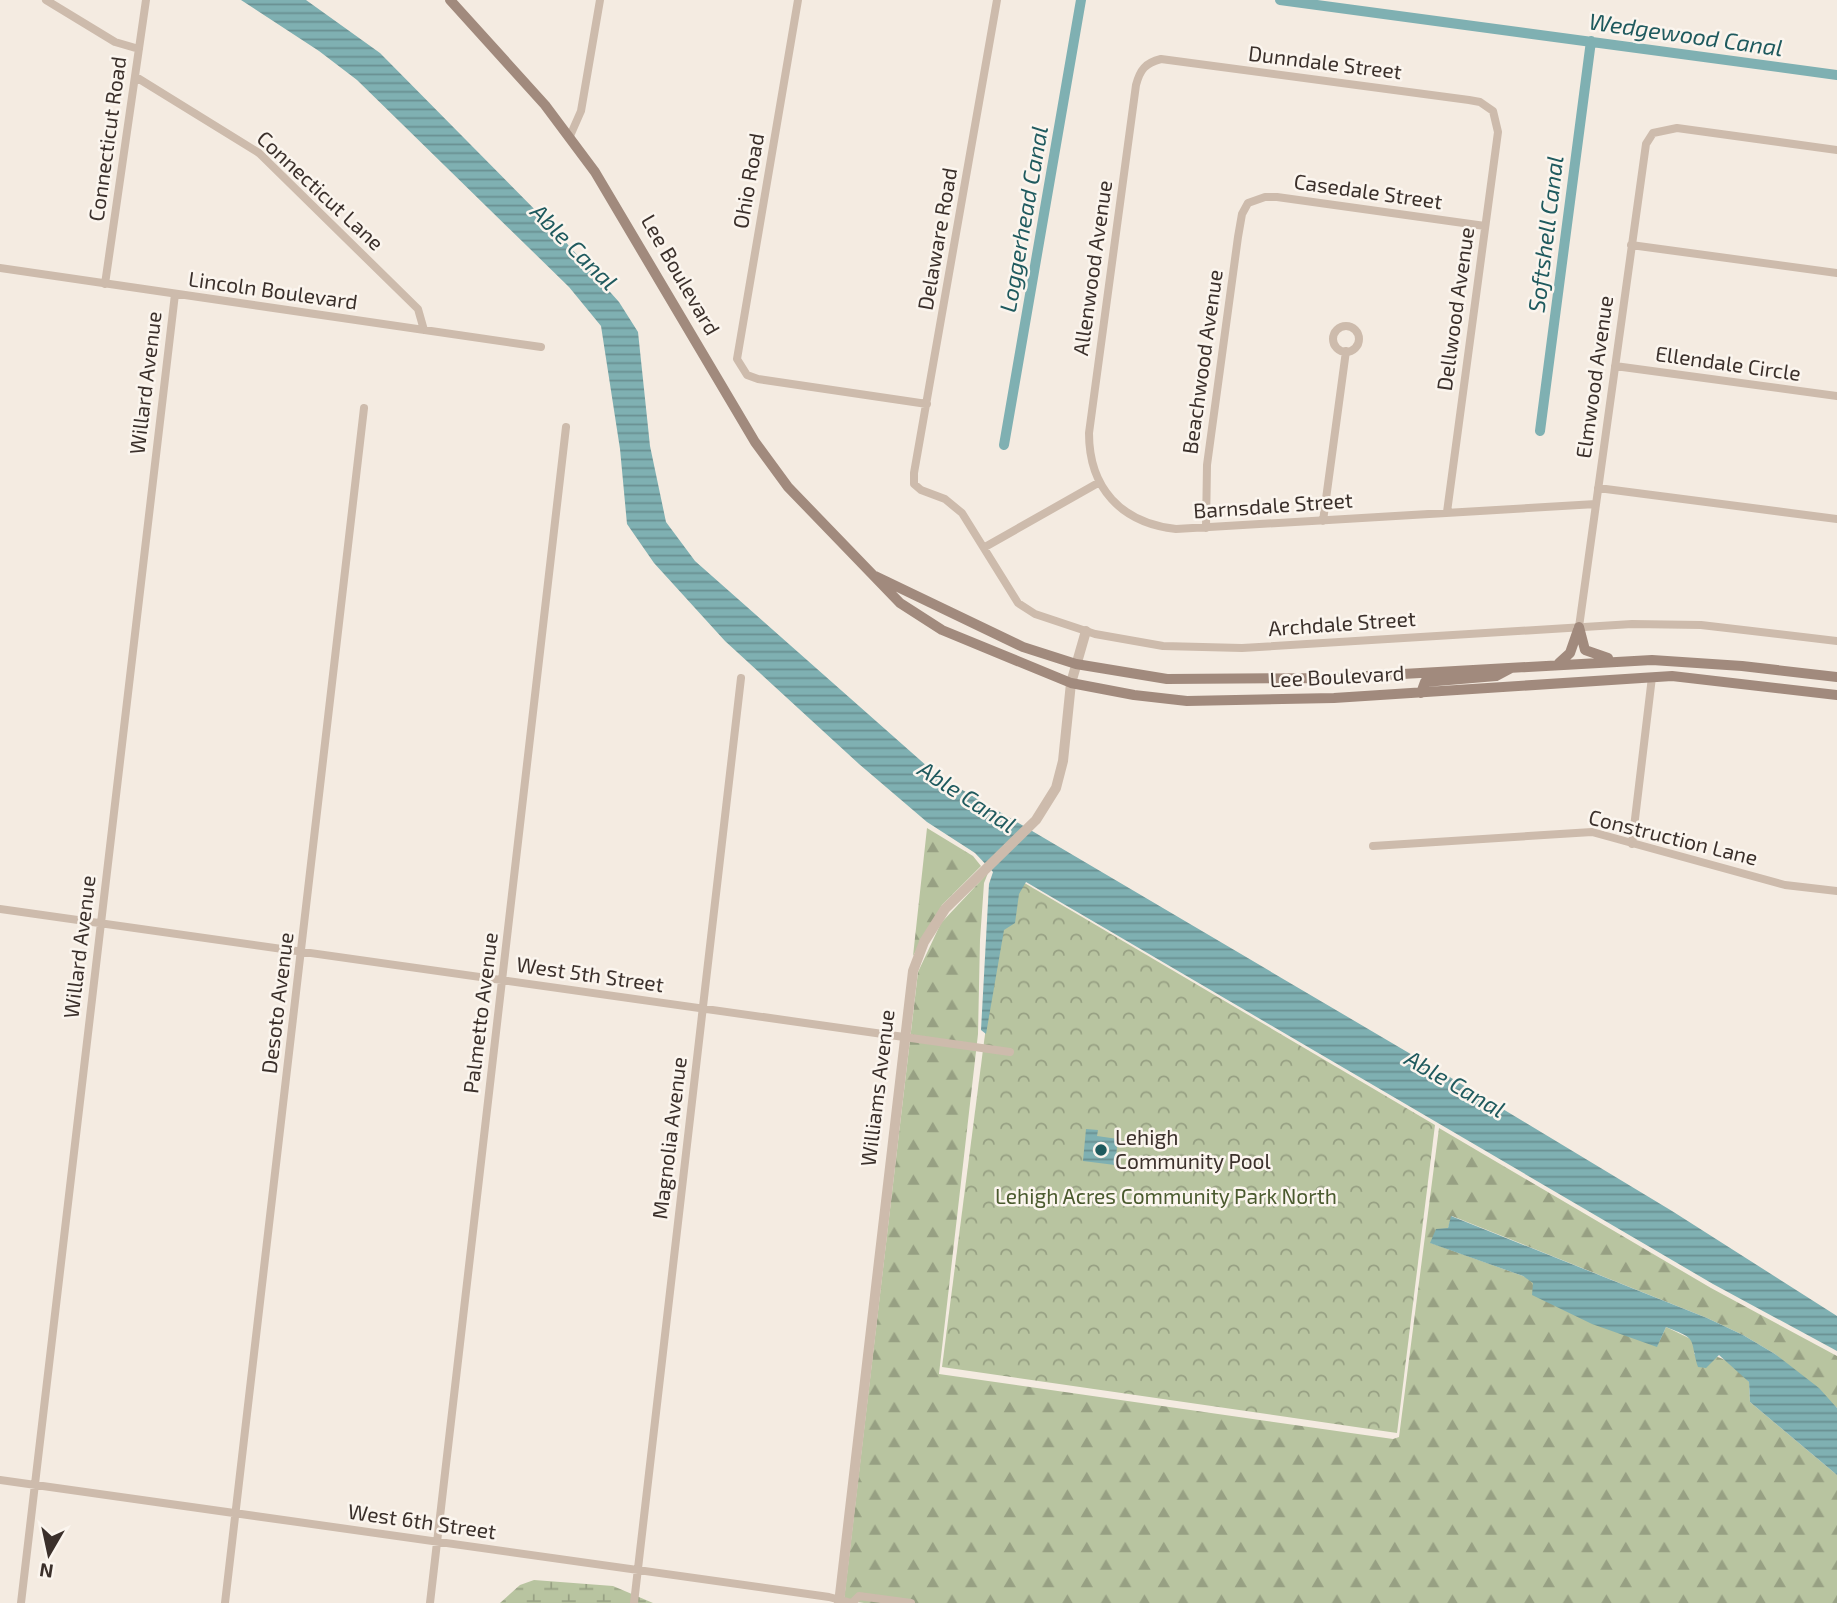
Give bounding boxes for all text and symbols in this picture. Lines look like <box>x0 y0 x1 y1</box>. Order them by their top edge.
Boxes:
water label: Wedgewood Canal <box>1587 7 1785 61</box>
street label: Dunndale Street <box>1247 40 1403 83</box>
street label: Connecticut Road <box>83 55 130 223</box>
water label: Loggerhead Canal <box>993 123 1053 314</box>
street label: Connecticut Lane <box>253 125 389 255</box>
street label: Ohio Road <box>727 131 768 230</box>
water label: Softshell Canal <box>1522 154 1569 314</box>
street label: Delaware Road <box>912 166 961 312</box>
street label: Casedale Street <box>1292 168 1444 213</box>
street label: Allenwood Avenue <box>1067 179 1116 357</box>
water label: Able Canal <box>525 196 624 295</box>
street label: Lee Boulevard <box>637 209 726 339</box>
street label: Dellwood Avenue <box>1431 225 1478 392</box>
street label: Lincoln Boulevard <box>187 265 359 314</box>
street label: Beachwood Avenue <box>1176 268 1227 456</box>
street label: Elmwood Avenue <box>1570 294 1617 460</box>
street label: Willard Avenue <box>123 310 166 456</box>
street label: Ellendale Circle <box>1654 340 1803 385</box>
street label: Barnsdale Street <box>1192 486 1354 523</box>
street label: Archdale Street <box>1267 605 1416 640</box>
street label: Lee Boulevard <box>1269 659 1405 692</box>
water label: Able Canal <box>913 754 1022 838</box>
street label: Construction Lane <box>1586 803 1760 870</box>
street label: Willard Avenue <box>57 874 100 1020</box>
street label: Desoto Avenue <box>255 931 298 1075</box>
street label: Palmetto Avenue <box>457 931 502 1095</box>
street label: West 5th Street <box>515 951 666 996</box>
street label: Williams Avenue <box>854 1008 899 1168</box>
water label: Able Canal <box>1400 1043 1511 1123</box>
street label: Magnolia Avenue <box>646 1055 691 1220</box>
place label: Lehigh Community Pool <box>1115 1124 1272 1173</box>
marker: Lehigh Community Pool <box>1093 1142 1109 1158</box>
park label: Lehigh Acres Community Park North <box>995 1183 1337 1208</box>
street label: West 6th Street <box>346 1498 498 1543</box>
north arrow <box>14 1519 84 1589</box>
text: N <box>38 1559 55 1584</box>

